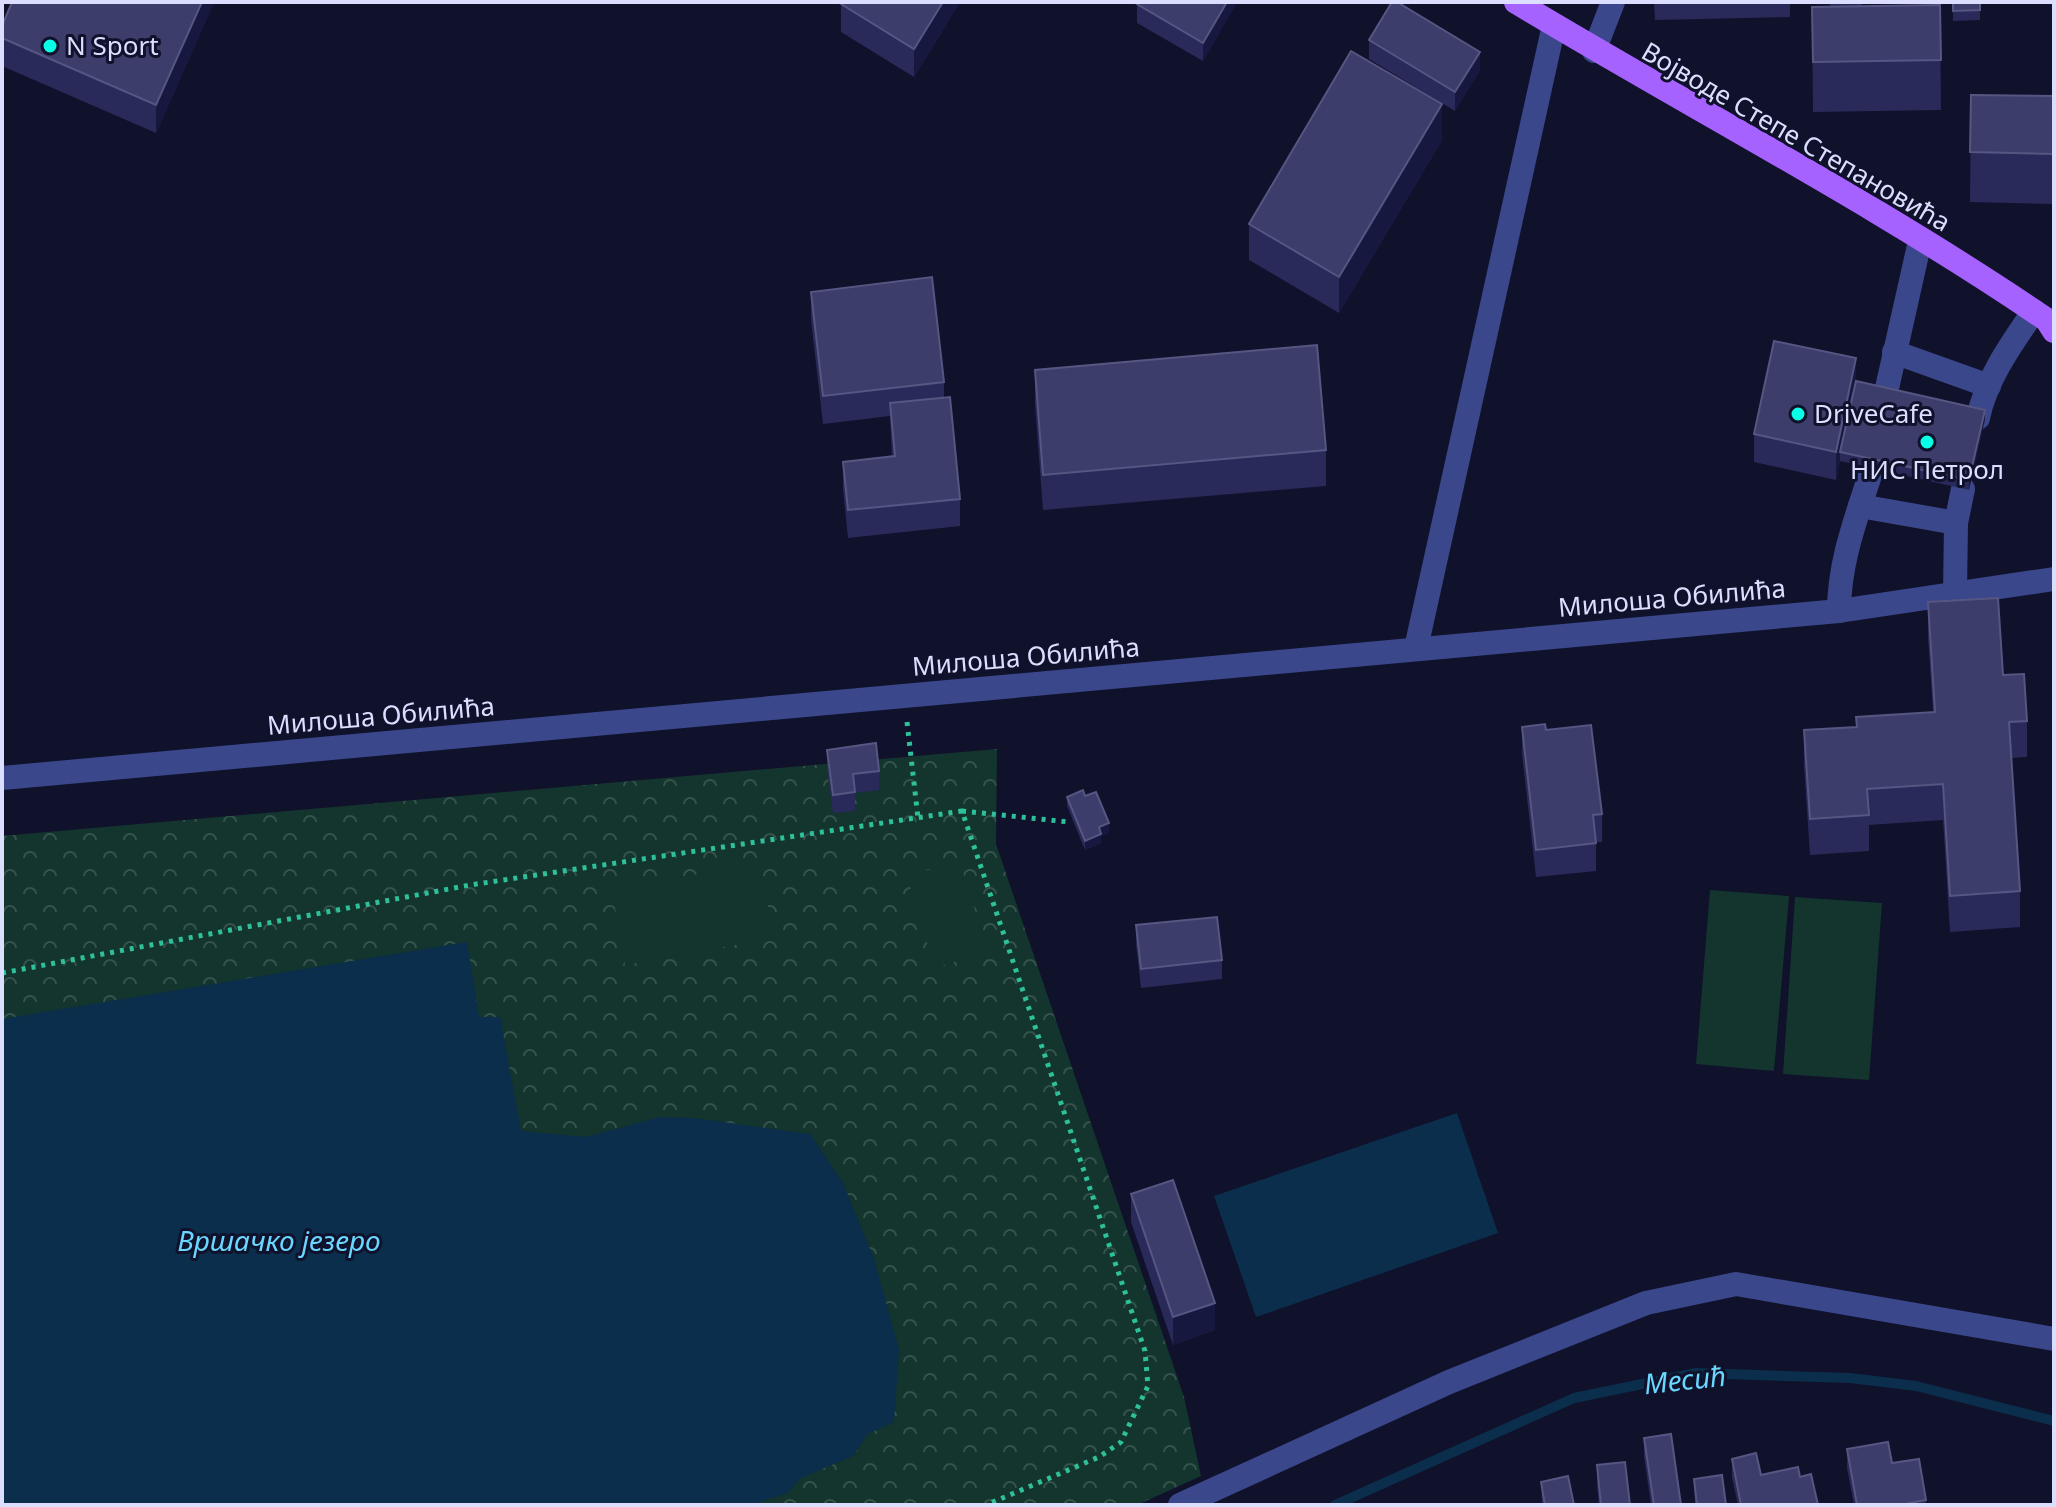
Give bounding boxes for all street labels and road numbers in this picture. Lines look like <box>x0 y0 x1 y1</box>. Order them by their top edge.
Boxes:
street label: Војводе Степе Степановића <box>1635 33 1958 239</box>
street label: Милоша Обилића <box>1557 569 1787 625</box>
street label: Милоша Обилића <box>911 628 1141 684</box>
street label: Милоша Обилића <box>266 687 496 743</box>

